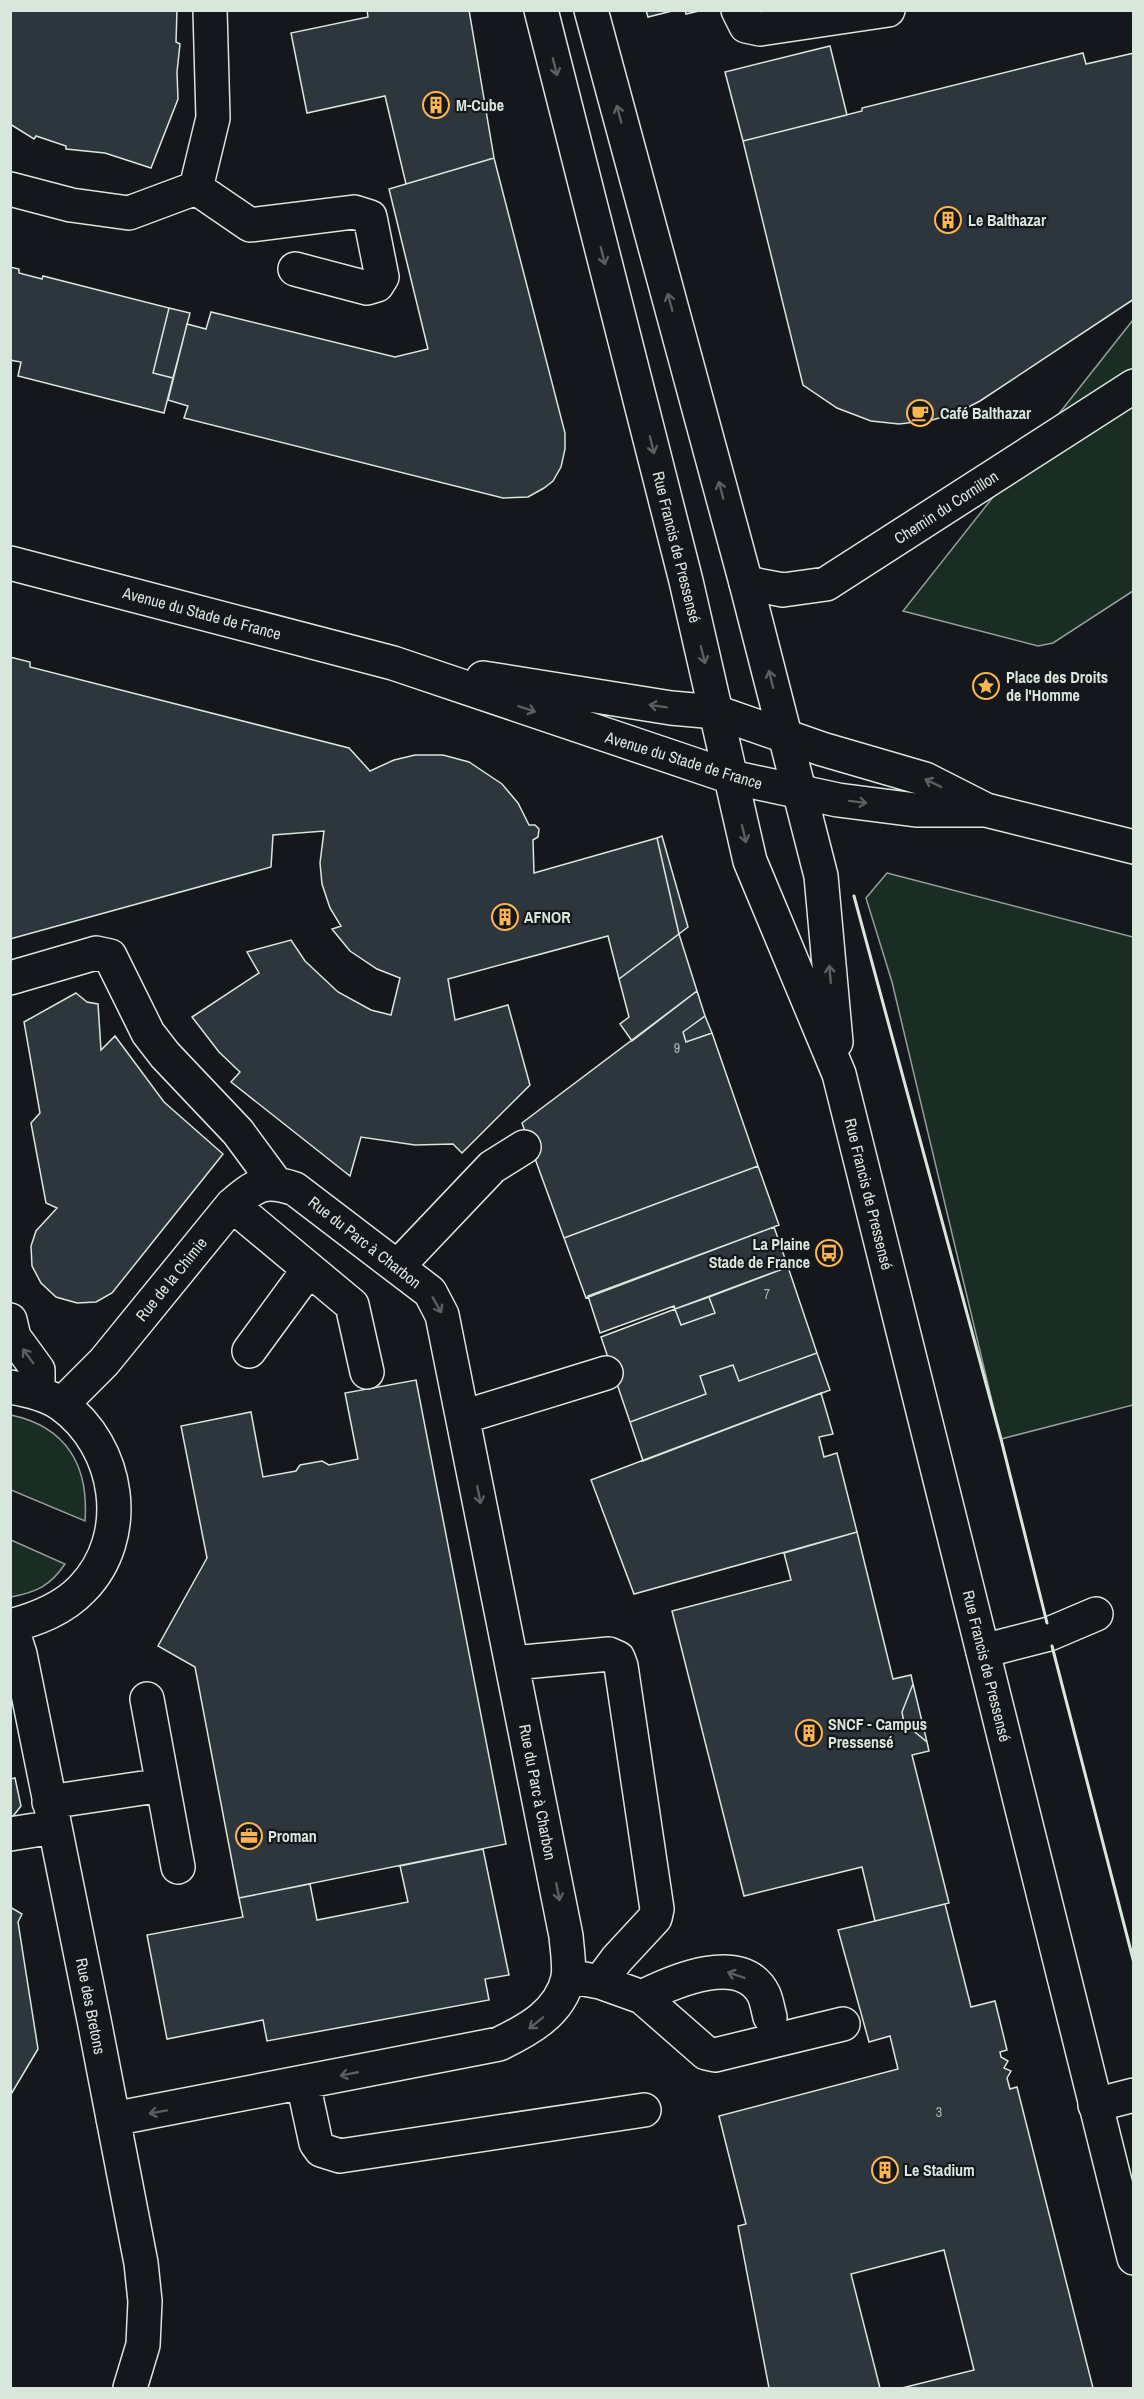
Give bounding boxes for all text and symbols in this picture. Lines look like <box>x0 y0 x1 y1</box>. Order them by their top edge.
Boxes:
one-way arrow <box>550 57 562 76</box>
building icon: M-Cube <box>421 90 451 120</box>
place label: M-Cube <box>456 94 504 116</box>
one-way arrow <box>613 105 625 124</box>
building icon: Le Balthazar <box>933 205 963 235</box>
place label: Le Balthazar <box>968 209 1047 231</box>
one-way arrow <box>598 246 610 265</box>
one-way arrow <box>664 293 675 312</box>
cafe icon: Café Balthazar <box>905 398 935 428</box>
place label: Café Balthazar <box>940 402 1032 424</box>
one-way arrow <box>646 435 658 454</box>
street label: Chemin du Cornillon <box>890 465 1002 549</box>
street label: Rue Francis de Pressensé <box>648 469 706 625</box>
one-way arrow <box>715 481 726 500</box>
street label: Avenue du Stade de France <box>119 581 284 645</box>
one-way arrow <box>697 645 709 664</box>
place label: Place des Droits de l'Homme <box>1006 666 1108 706</box>
one-way arrow <box>764 670 776 689</box>
place icon: Place des Droits de l'Homme <box>971 671 1001 701</box>
one-way arrow <box>649 700 668 711</box>
one-way arrow <box>518 705 536 716</box>
street label: Avenue du Stade de France <box>602 725 765 794</box>
one-way arrow <box>925 777 943 789</box>
one-way arrow <box>847 797 867 808</box>
one-way arrow <box>739 823 750 843</box>
building icon: AFNOR <box>490 902 520 932</box>
place label: AFNOR <box>524 906 571 928</box>
one-way arrow <box>824 965 835 984</box>
house number: 9 <box>674 1039 680 1057</box>
street label: Rue Francis de Pressensé <box>840 1116 898 1272</box>
street label: Rue du Parc à Charbon <box>304 1191 426 1293</box>
street label: Rue de la Chimie <box>130 1232 212 1326</box>
place label: La Plaine Stade de France <box>709 1233 810 1273</box>
bus stop icon: La Plaine Stade de France <box>814 1238 844 1268</box>
house number: 7 <box>764 1285 770 1303</box>
one-way arrow <box>431 1296 443 1313</box>
one-way arrow <box>21 1348 34 1364</box>
one-way arrow <box>474 1484 485 1504</box>
street label: Rue Francis de Pressensé <box>958 1588 1016 1744</box>
place label: SNCF - Campus Pressensé <box>828 1713 927 1753</box>
building icon: SNCF - Campus Pressensé <box>794 1718 824 1748</box>
street label: Rue du Parc à Charbon <box>514 1722 562 1862</box>
office icon: Proman <box>234 1821 264 1851</box>
place label: Proman <box>268 1825 317 1847</box>
one-way arrow <box>553 1882 564 1901</box>
street label: Rue des Bretons <box>71 1956 111 2056</box>
one-way arrow <box>728 1969 746 1980</box>
one-way arrow <box>528 2017 544 2030</box>
one-way arrow <box>340 2069 360 2080</box>
house number: 3 <box>936 2103 942 2121</box>
one-way arrow <box>149 2107 168 2118</box>
building icon: Le Stadium <box>870 2155 900 2185</box>
place label: Le Stadium <box>904 2159 975 2181</box>

